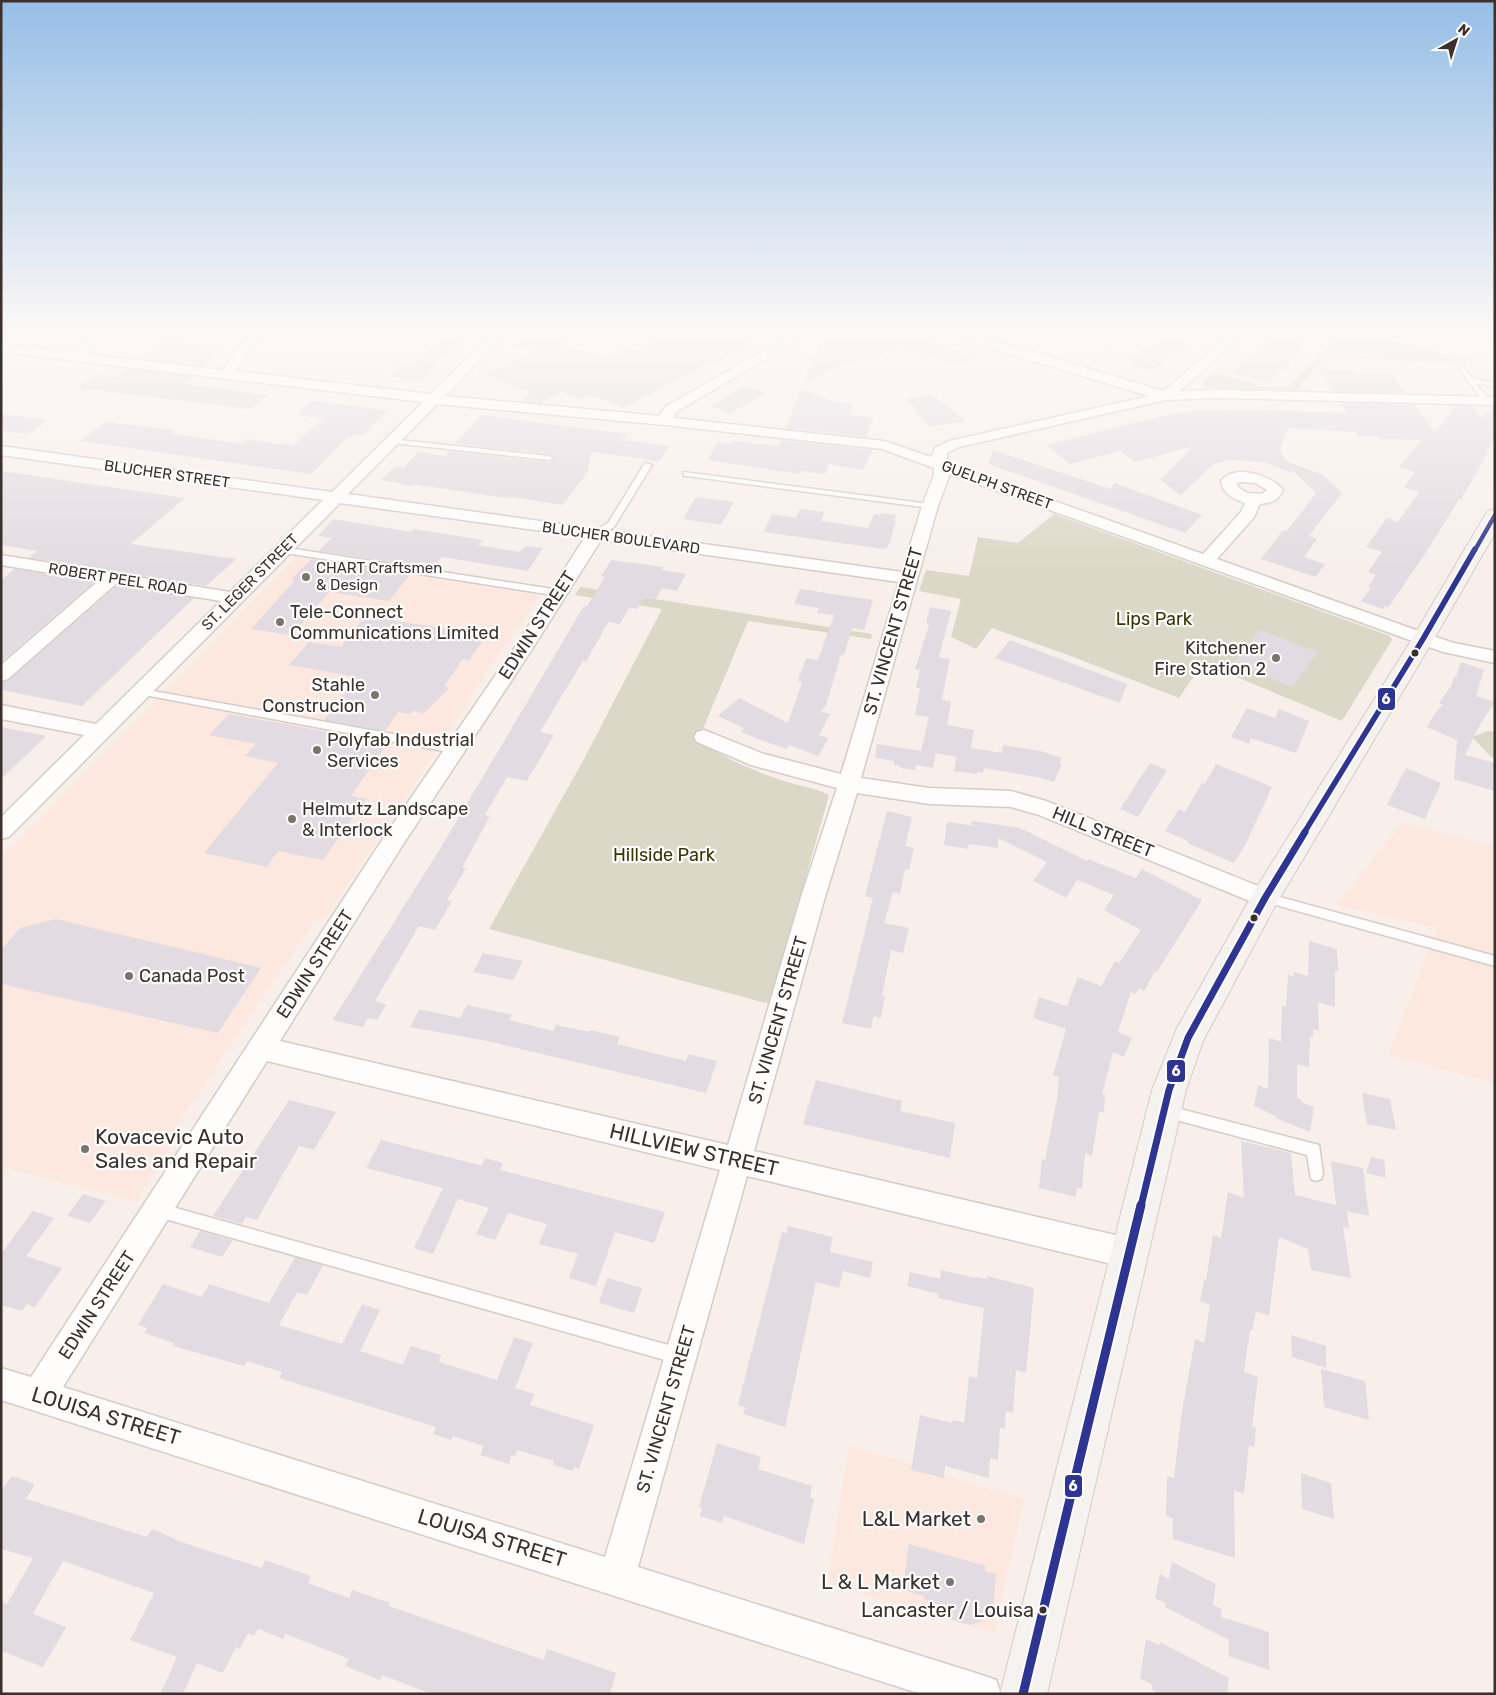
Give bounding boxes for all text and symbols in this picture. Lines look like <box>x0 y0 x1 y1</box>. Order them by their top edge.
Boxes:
north arrow <box>1431 15 1481 65</box>
text: N <box>1455 21 1473 40</box>
street label: BLUCHER STREET <box>103 456 231 492</box>
street label: GUELPH STREET <box>939 457 1055 514</box>
street label: BLUCHER BOULEVARD <box>541 518 701 558</box>
street label: ST. LEGER STREET <box>198 530 302 634</box>
street label: ST. VINCENT STREET <box>859 545 927 717</box>
street label: ROBERT PEEL ROAD <box>47 559 189 599</box>
place label: CHART Craftsmen & Design <box>316 559 442 594</box>
street label: EDWIN STREET <box>494 567 580 683</box>
marker: CHART Craftsmen & Design <box>300 571 312 583</box>
place label: Tele-Connect Communications Limited <box>290 601 499 644</box>
park label: Lips Park <box>1116 608 1193 630</box>
marker: Tele-Connect Communications Limited <box>274 616 286 628</box>
place label: Kitchener Fire Station 2 <box>1154 637 1266 680</box>
unlabelled marker <box>1410 648 1420 658</box>
marker: Kitchener Fire Station 2 <box>1270 652 1282 664</box>
place label: Stahle Construcion <box>262 674 365 717</box>
line badge: 6 <box>1377 687 1396 711</box>
marker: Stahle Construcion <box>369 689 381 701</box>
text: 6 <box>1381 691 1391 708</box>
place label: Polyfab Industrial Services <box>327 729 474 772</box>
marker: Polyfab Industrial Services <box>311 744 323 756</box>
place label: Helmutz Landscape & Interlock <box>302 798 468 841</box>
street label: HILL STREET <box>1049 802 1157 862</box>
marker: Helmutz Landscape & Interlock <box>286 813 298 825</box>
park label: Hillside Park <box>613 844 716 866</box>
street label: EDWIN STREET <box>272 906 358 1022</box>
unlabelled marker <box>1249 913 1259 923</box>
street label: ST. VINCENT STREET <box>744 934 812 1106</box>
place label: Canada Post <box>139 965 245 987</box>
marker: Canada Post <box>123 970 135 982</box>
line badge: 6 <box>1166 1059 1186 1083</box>
text: 6 <box>1171 1063 1181 1080</box>
street label: HILLVIEW STREET <box>607 1118 781 1181</box>
place label: Kovacevic Auto Sales and Repair <box>95 1124 257 1173</box>
marker: Kovacevic Auto Sales and Repair <box>79 1143 91 1155</box>
street label: EDWIN STREET <box>54 1247 140 1363</box>
street label: ST. VINCENT STREET <box>632 1323 700 1495</box>
street label: LOUISA STREET <box>29 1381 184 1450</box>
line badge: 6 <box>1064 1474 1083 1498</box>
text: 6 <box>1068 1478 1078 1495</box>
street label: LOUISA STREET <box>415 1503 570 1572</box>
place label: L&L Market <box>862 1506 971 1531</box>
marker: L&L Market <box>975 1513 987 1525</box>
place label: L & L Market <box>821 1569 940 1594</box>
marker: L & L Market <box>944 1576 956 1588</box>
place label: Lancaster / Louisa <box>861 1598 1034 1622</box>
marker: Lancaster / Louisa <box>1038 1605 1048 1615</box>

